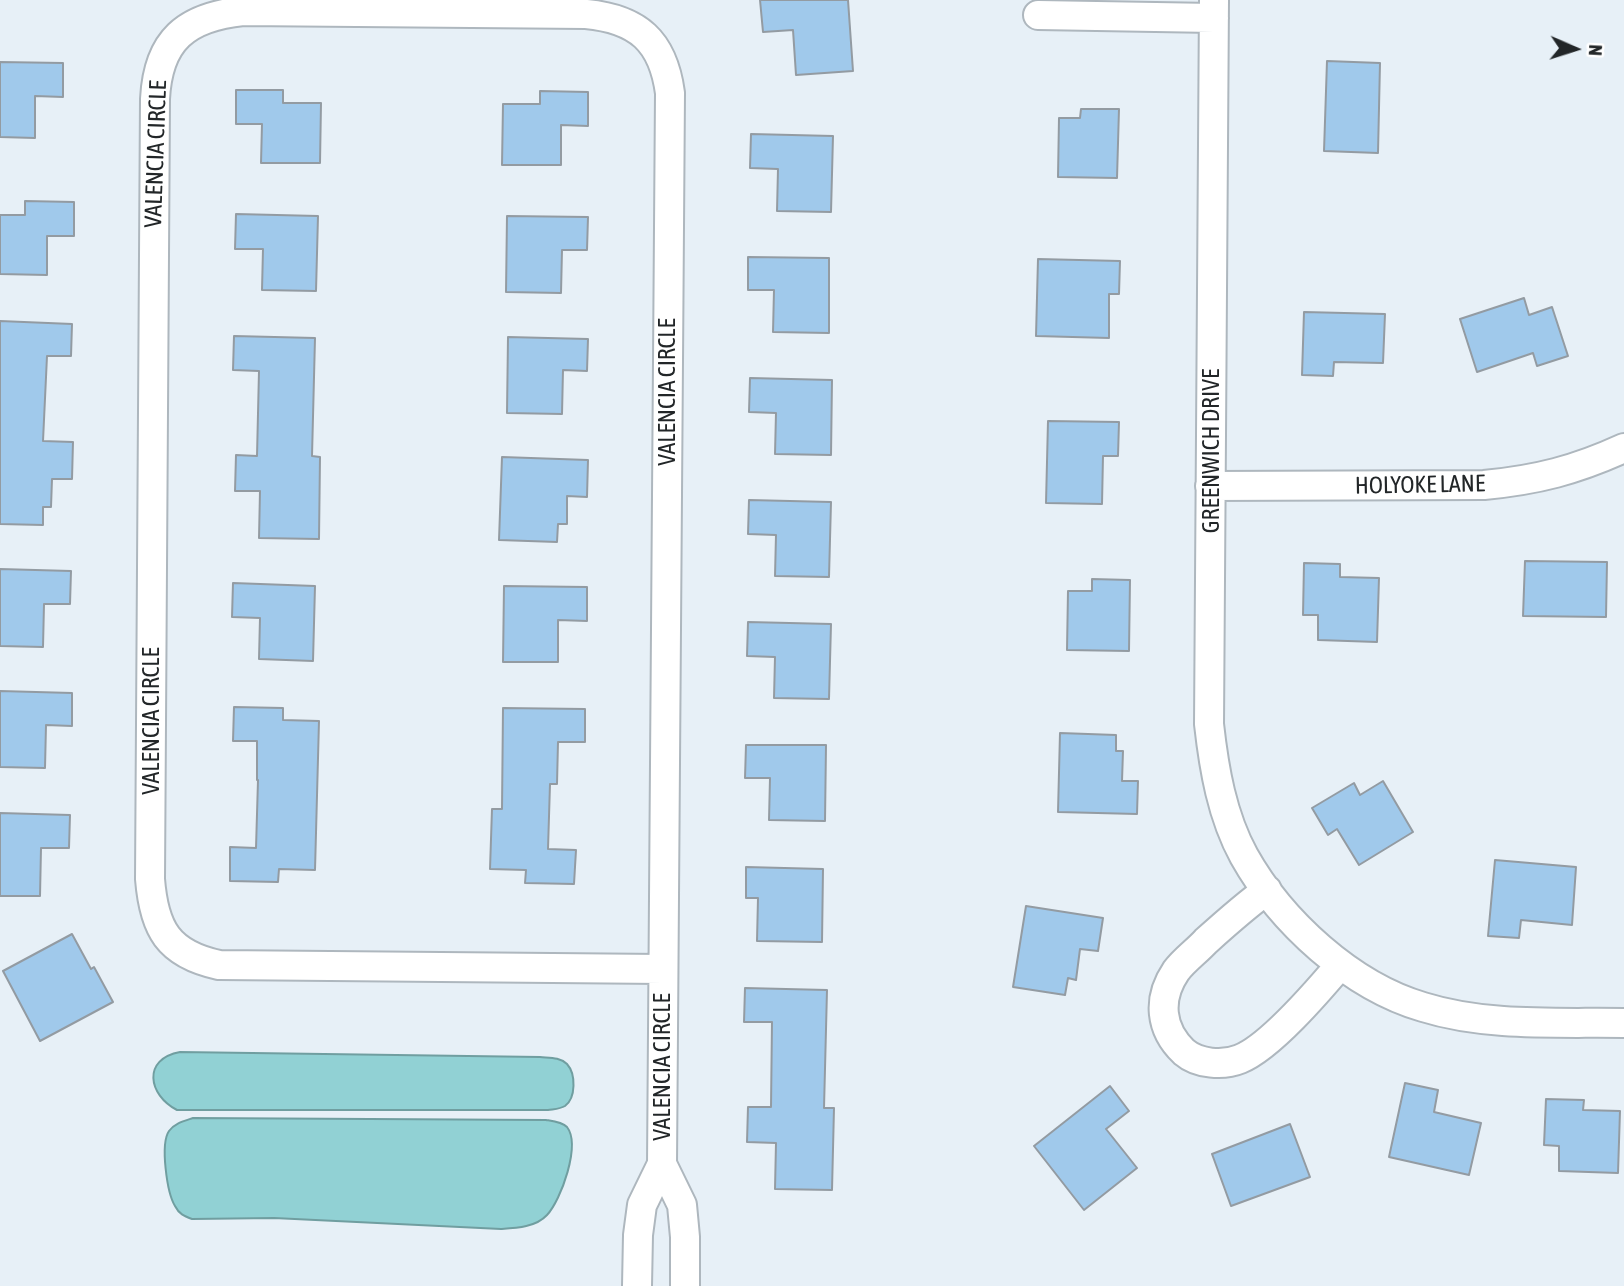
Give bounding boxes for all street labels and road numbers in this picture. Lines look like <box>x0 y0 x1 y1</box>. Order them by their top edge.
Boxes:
street label: VALENCIA CIRCLE <box>139 80 173 228</box>
street label: VALENCIA CIRCLE <box>653 318 681 466</box>
street label: GREENWICH DRIVE <box>1197 369 1225 533</box>
street label: HOLYOKE LANE <box>1355 469 1485 501</box>
street label: VALENCIA CIRCLE <box>137 647 165 795</box>
street label: VALENCIA CIRCLE <box>648 993 676 1141</box>

